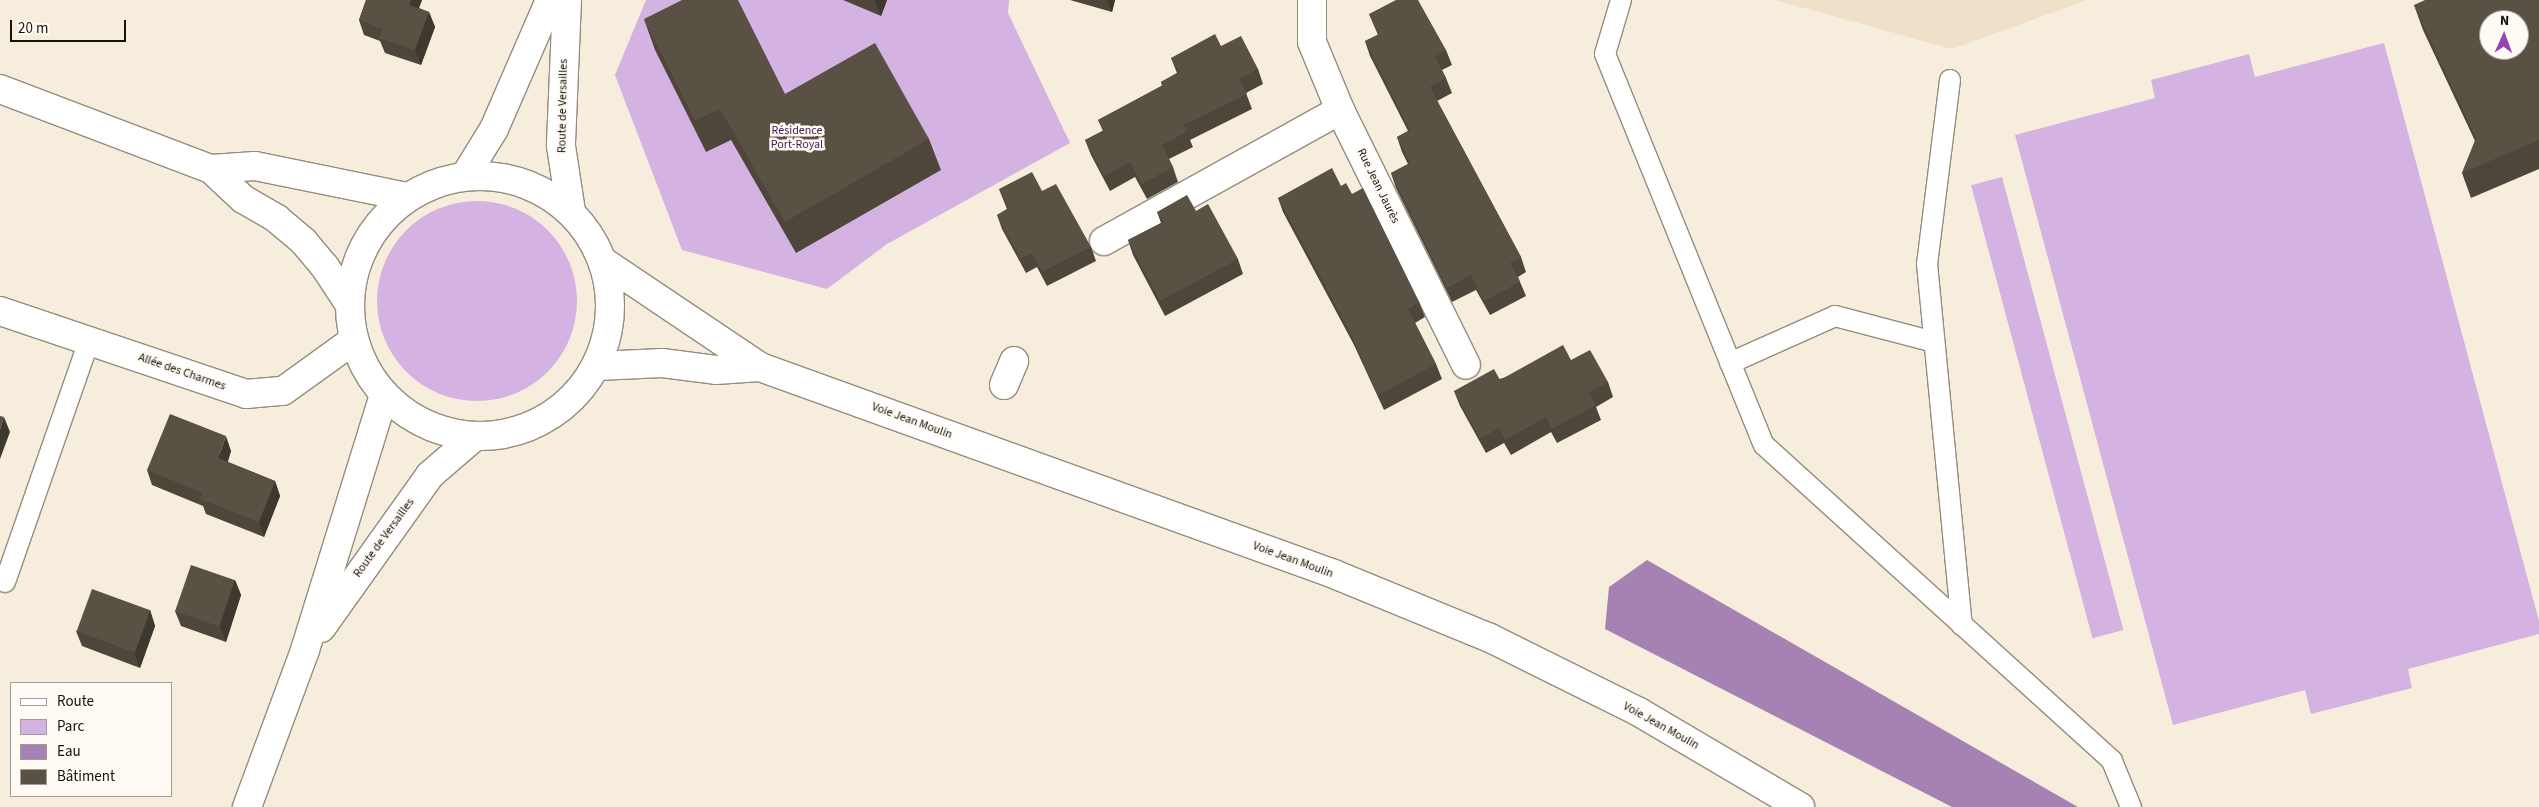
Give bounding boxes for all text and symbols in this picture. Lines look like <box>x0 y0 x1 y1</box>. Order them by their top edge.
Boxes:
scale bar <box>12 10 129 42</box>
north arrow <box>2479 10 2529 60</box>
text: N <box>2499 11 2509 31</box>
text: 20 m <box>18 18 48 39</box>
street label: Route de Versailles <box>555 59 571 153</box>
park label: Résidence Port-Royal <box>771 124 823 152</box>
street label: Rue Jean Jaurès <box>1354 146 1402 226</box>
street label: Allée des Charmes <box>136 350 228 394</box>
street label: Voie Jean Moulin <box>870 400 954 442</box>
street label: Route de Versailles <box>350 496 418 580</box>
street label: Voie Jean Moulin <box>1251 539 1335 581</box>
legend <box>10 682 172 797</box>
text: Route <box>57 691 94 712</box>
street label: Voie Jean Moulin <box>1620 699 1702 753</box>
text: Parc <box>57 716 84 737</box>
text: Eau <box>57 741 81 762</box>
text: Bâtiment <box>57 766 115 787</box>

